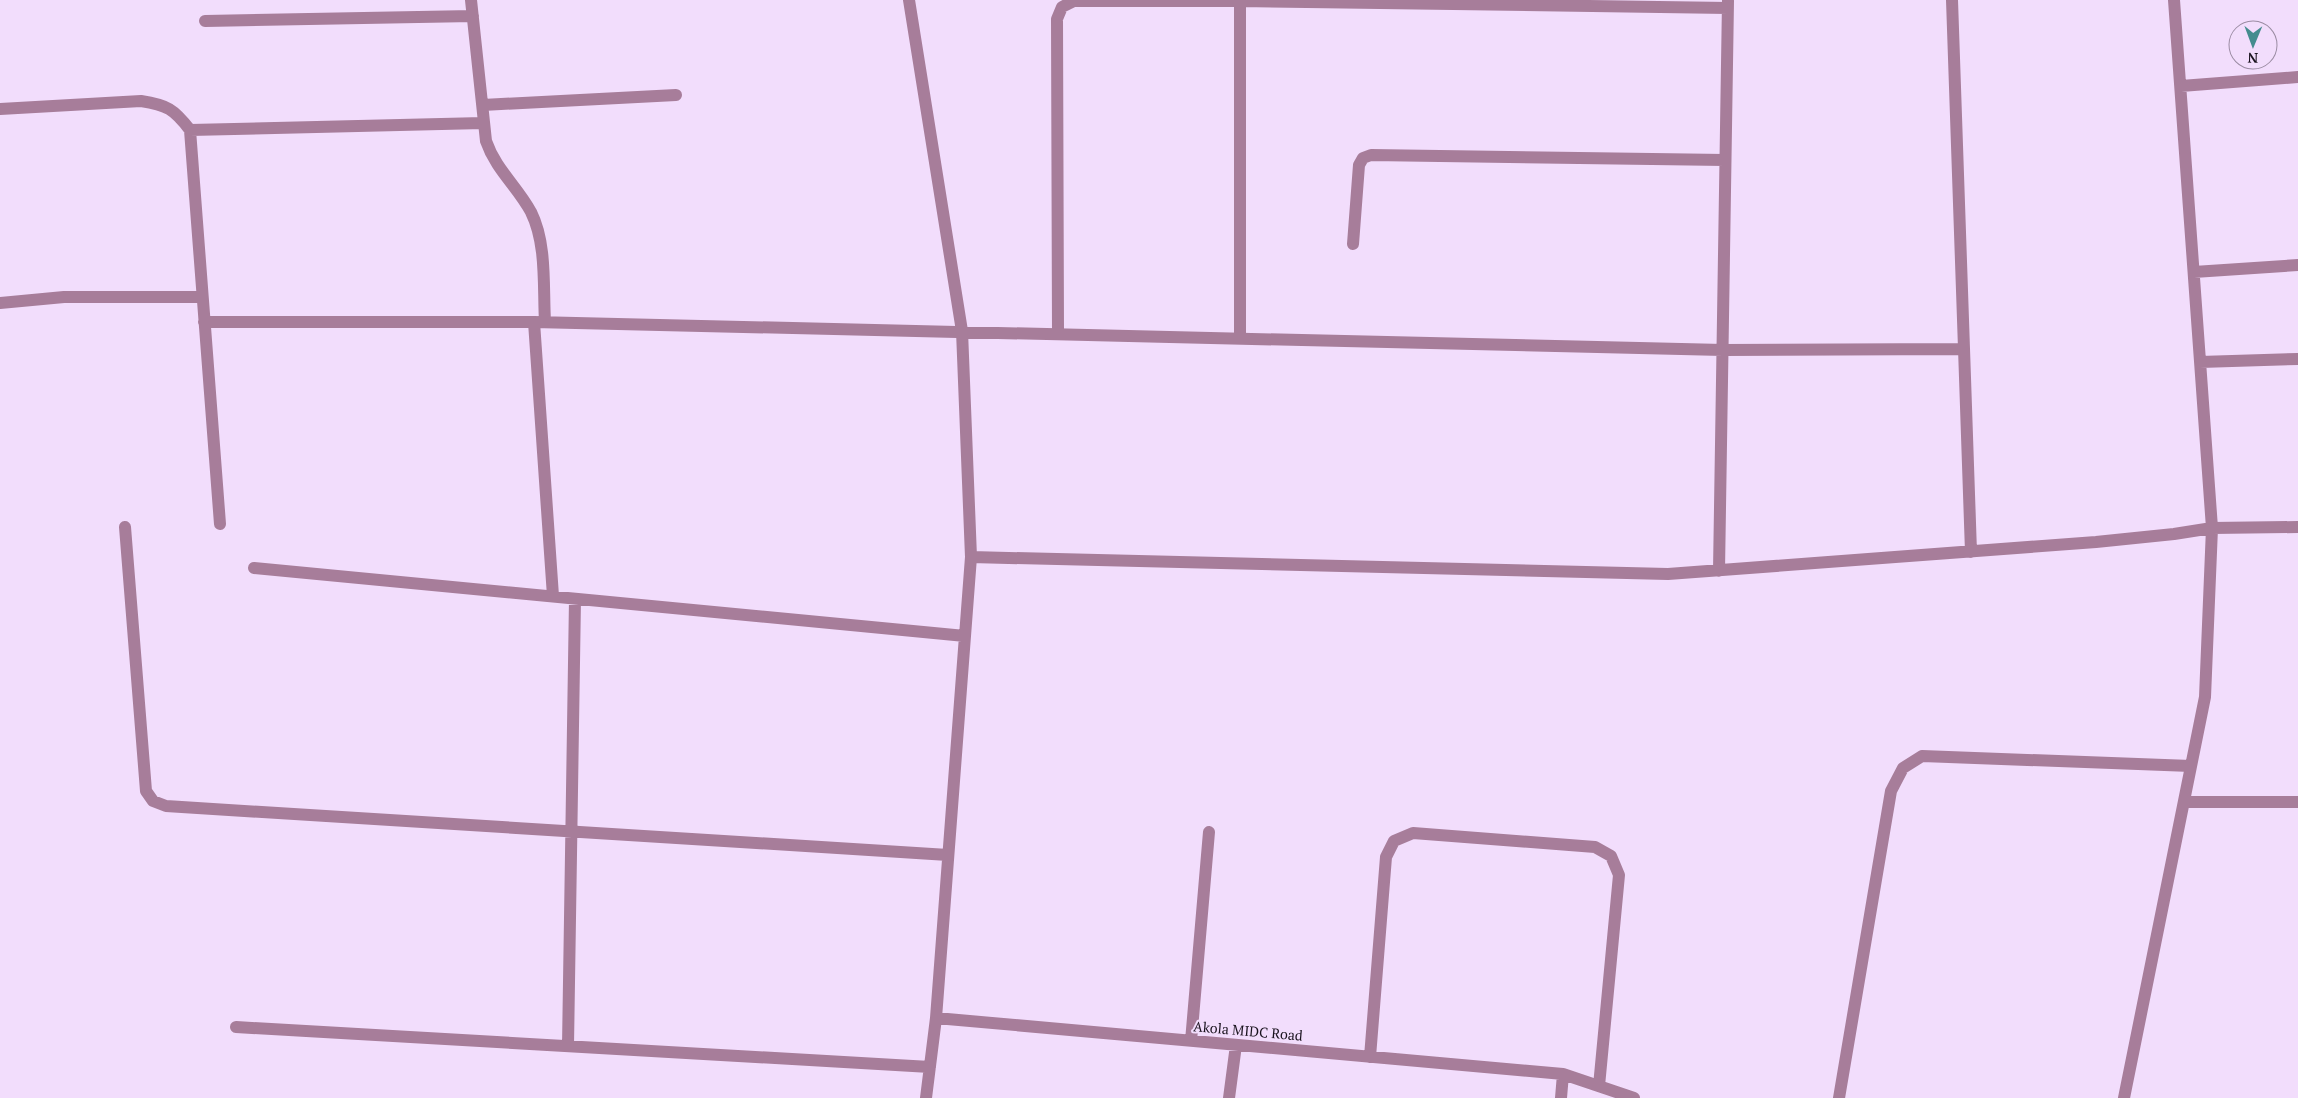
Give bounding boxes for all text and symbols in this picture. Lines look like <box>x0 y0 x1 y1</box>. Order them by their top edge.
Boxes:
north arrow <box>2228 20 2278 70</box>
text: N <box>2247 49 2258 68</box>
street label: Akola MIDC Road <box>1193 1016 1304 1045</box>

